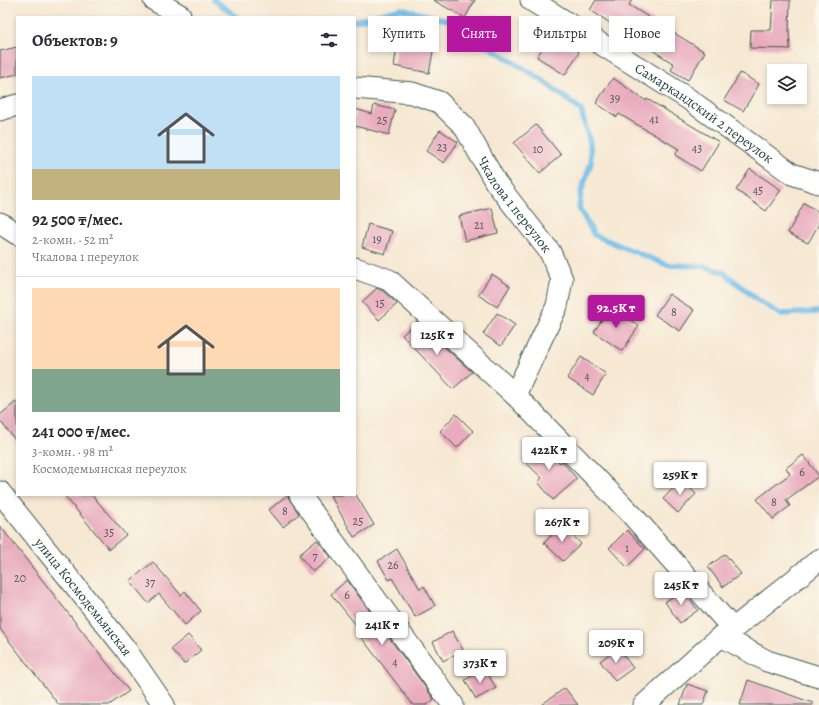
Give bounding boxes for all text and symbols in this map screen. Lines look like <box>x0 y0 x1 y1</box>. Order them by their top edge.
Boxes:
chip: Купить <box>368 16 439 52</box>
chip: Снять <box>447 16 511 52</box>
chip: Фильтры <box>519 16 601 52</box>
chip: Новое <box>609 16 675 52</box>
text: Объектов: 9 <box>32 29 118 52</box>
icon: filters <box>318 29 340 51</box>
street label: Самаркандский 2 переулок <box>631 59 777 168</box>
map controls <box>767 64 807 104</box>
button: layers <box>767 64 807 104</box>
house number: 39 <box>610 90 620 106</box>
icon: home <box>150 102 222 174</box>
house number: 41 <box>649 111 659 127</box>
house number: 25 <box>377 112 387 128</box>
house number: 23 <box>437 139 447 155</box>
house number: 43 <box>692 140 702 156</box>
house number: 10 <box>533 141 543 157</box>
street label: Чкалова 1 переулок <box>473 153 556 257</box>
house number: 45 <box>753 182 763 198</box>
text: 92 500 ₸/мес. <box>32 208 123 231</box>
house number: 21 <box>474 217 484 233</box>
text: 2-комн. · 52 m² <box>32 231 113 248</box>
house number: 19 <box>372 231 382 247</box>
text: Чкалова 1 переулок <box>32 248 139 265</box>
house number: 15 <box>375 295 385 311</box>
pin: 92.5K ₸ <box>579 295 653 329</box>
text: 92.5K ₸ <box>597 299 635 316</box>
house number: 8 <box>671 304 677 320</box>
icon: home <box>150 314 222 386</box>
pin: 125K ₸ <box>404 322 470 356</box>
text: 125K ₸ <box>420 326 454 343</box>
house number: 4 <box>584 368 590 384</box>
text: 241 000 ₸/мес. <box>32 420 131 443</box>
pin: 422K ₸ <box>516 437 582 471</box>
text: 422K ₸ <box>531 441 567 458</box>
text: 3-комн. · 98 m² <box>32 443 113 460</box>
text: Космодемьянская переулок <box>32 460 187 477</box>
pin: 259K ₸ <box>647 462 713 496</box>
house number: 6 <box>799 464 805 480</box>
text: 259K ₸ <box>662 466 698 483</box>
house number: 8 <box>771 494 777 510</box>
house number: 8 <box>282 503 288 519</box>
pin: 267K ₸ <box>529 509 595 543</box>
house number: 25 <box>353 513 363 529</box>
text: 267K ₸ <box>544 513 580 530</box>
house number: 35 <box>104 524 114 540</box>
street label: улица Космодемьянская <box>29 533 137 660</box>
house number: 1 <box>625 540 629 556</box>
house number: 7 <box>312 548 318 564</box>
house number: 26 <box>387 557 399 573</box>
house number: 20 <box>14 570 26 586</box>
pin: 245K ₸ <box>648 572 714 606</box>
house number: 37 <box>145 574 156 590</box>
text: 245K ₸ <box>663 576 699 593</box>
house number: 6 <box>344 587 350 603</box>
pin: 241K ₸ <box>349 612 415 646</box>
text: 241K ₸ <box>365 616 399 633</box>
pin: 209K ₸ <box>583 630 649 664</box>
text: 209K ₸ <box>598 634 634 651</box>
pin: 373K ₸ <box>447 650 513 684</box>
house number: 4 <box>392 654 398 670</box>
text: 373K ₸ <box>463 654 497 671</box>

